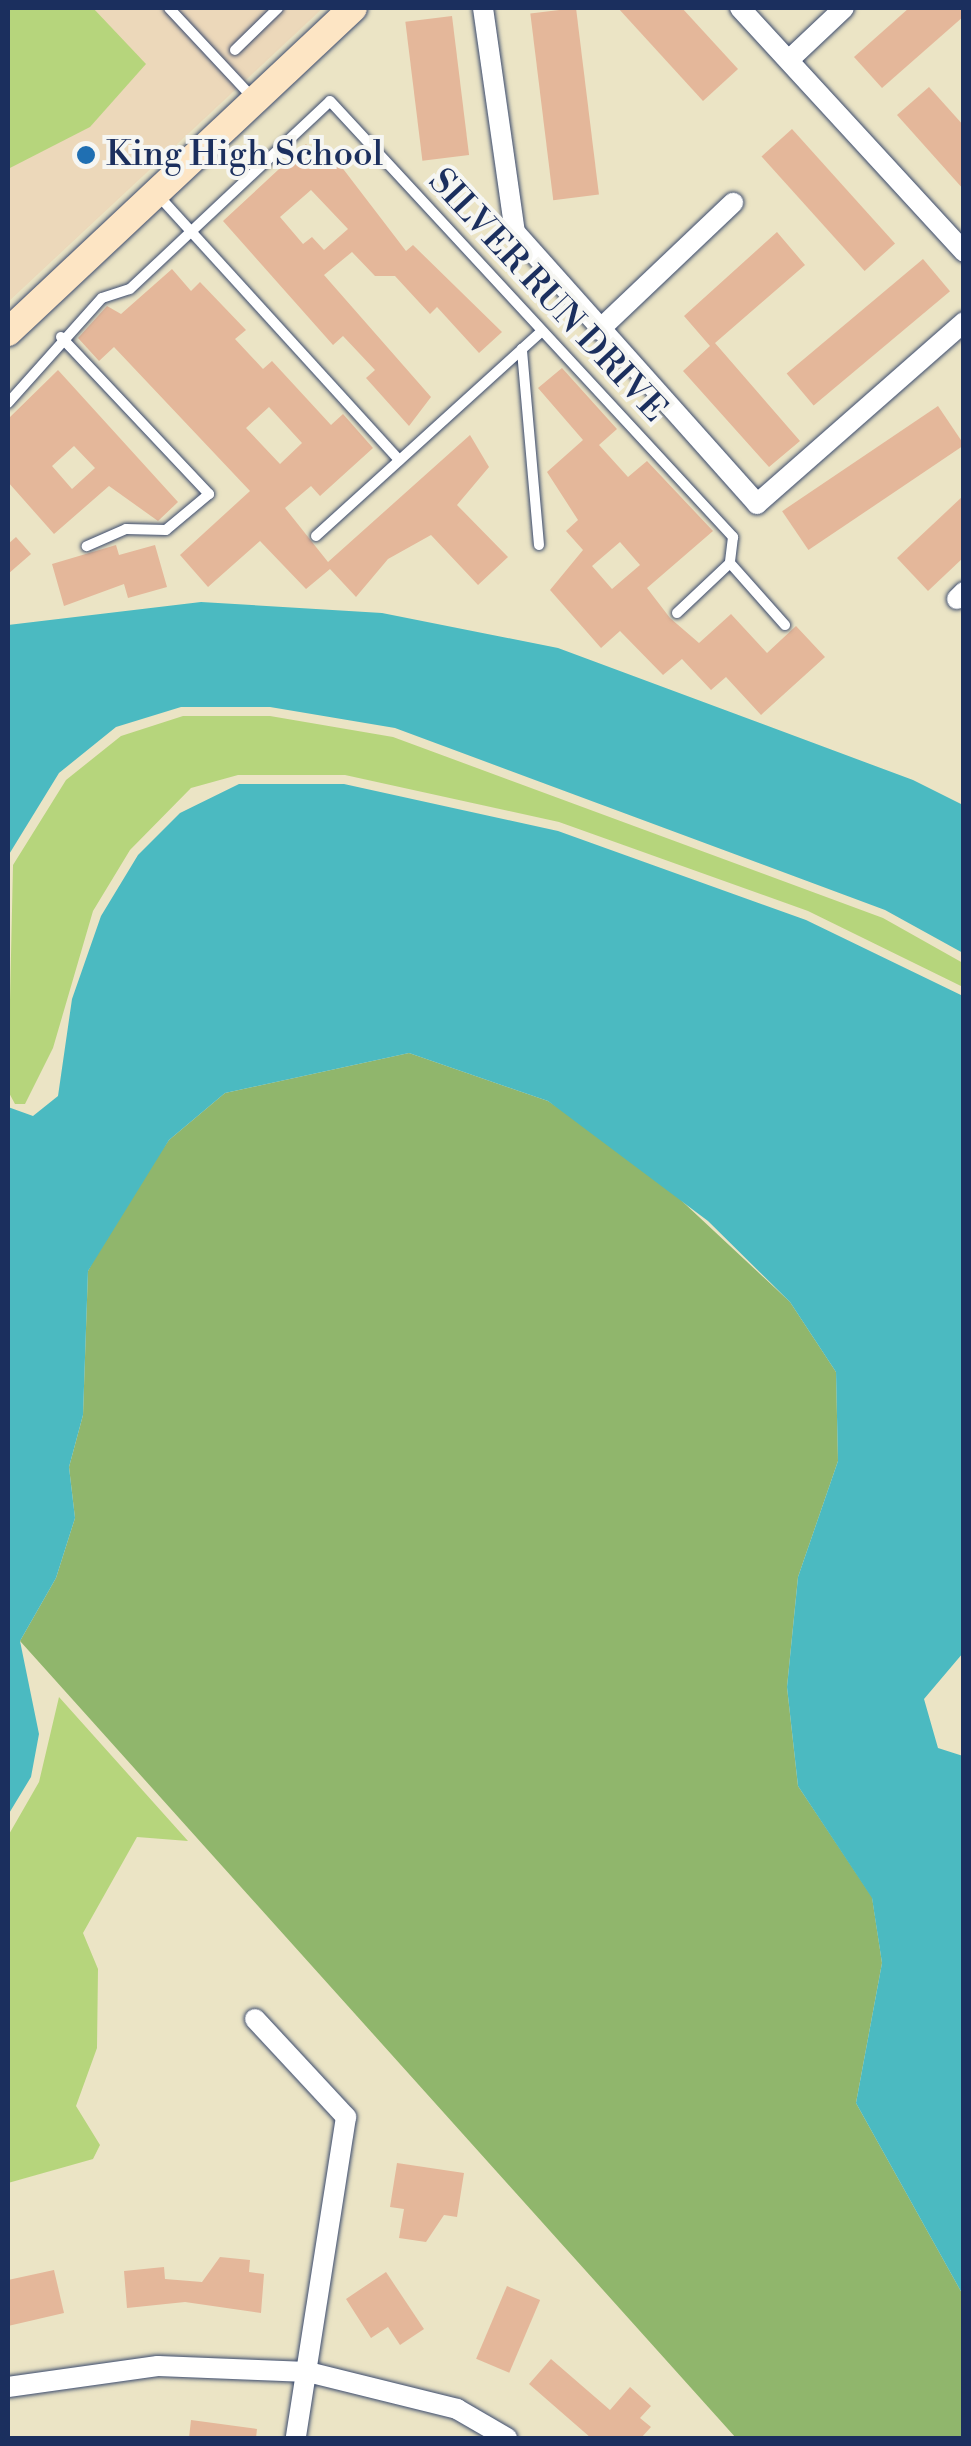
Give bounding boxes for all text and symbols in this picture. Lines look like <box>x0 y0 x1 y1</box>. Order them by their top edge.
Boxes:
place label: King High School <box>106 134 383 176</box>
marker: King High School <box>75 144 97 166</box>
street label: SILVER RUN DRIVE <box>419 161 675 431</box>

